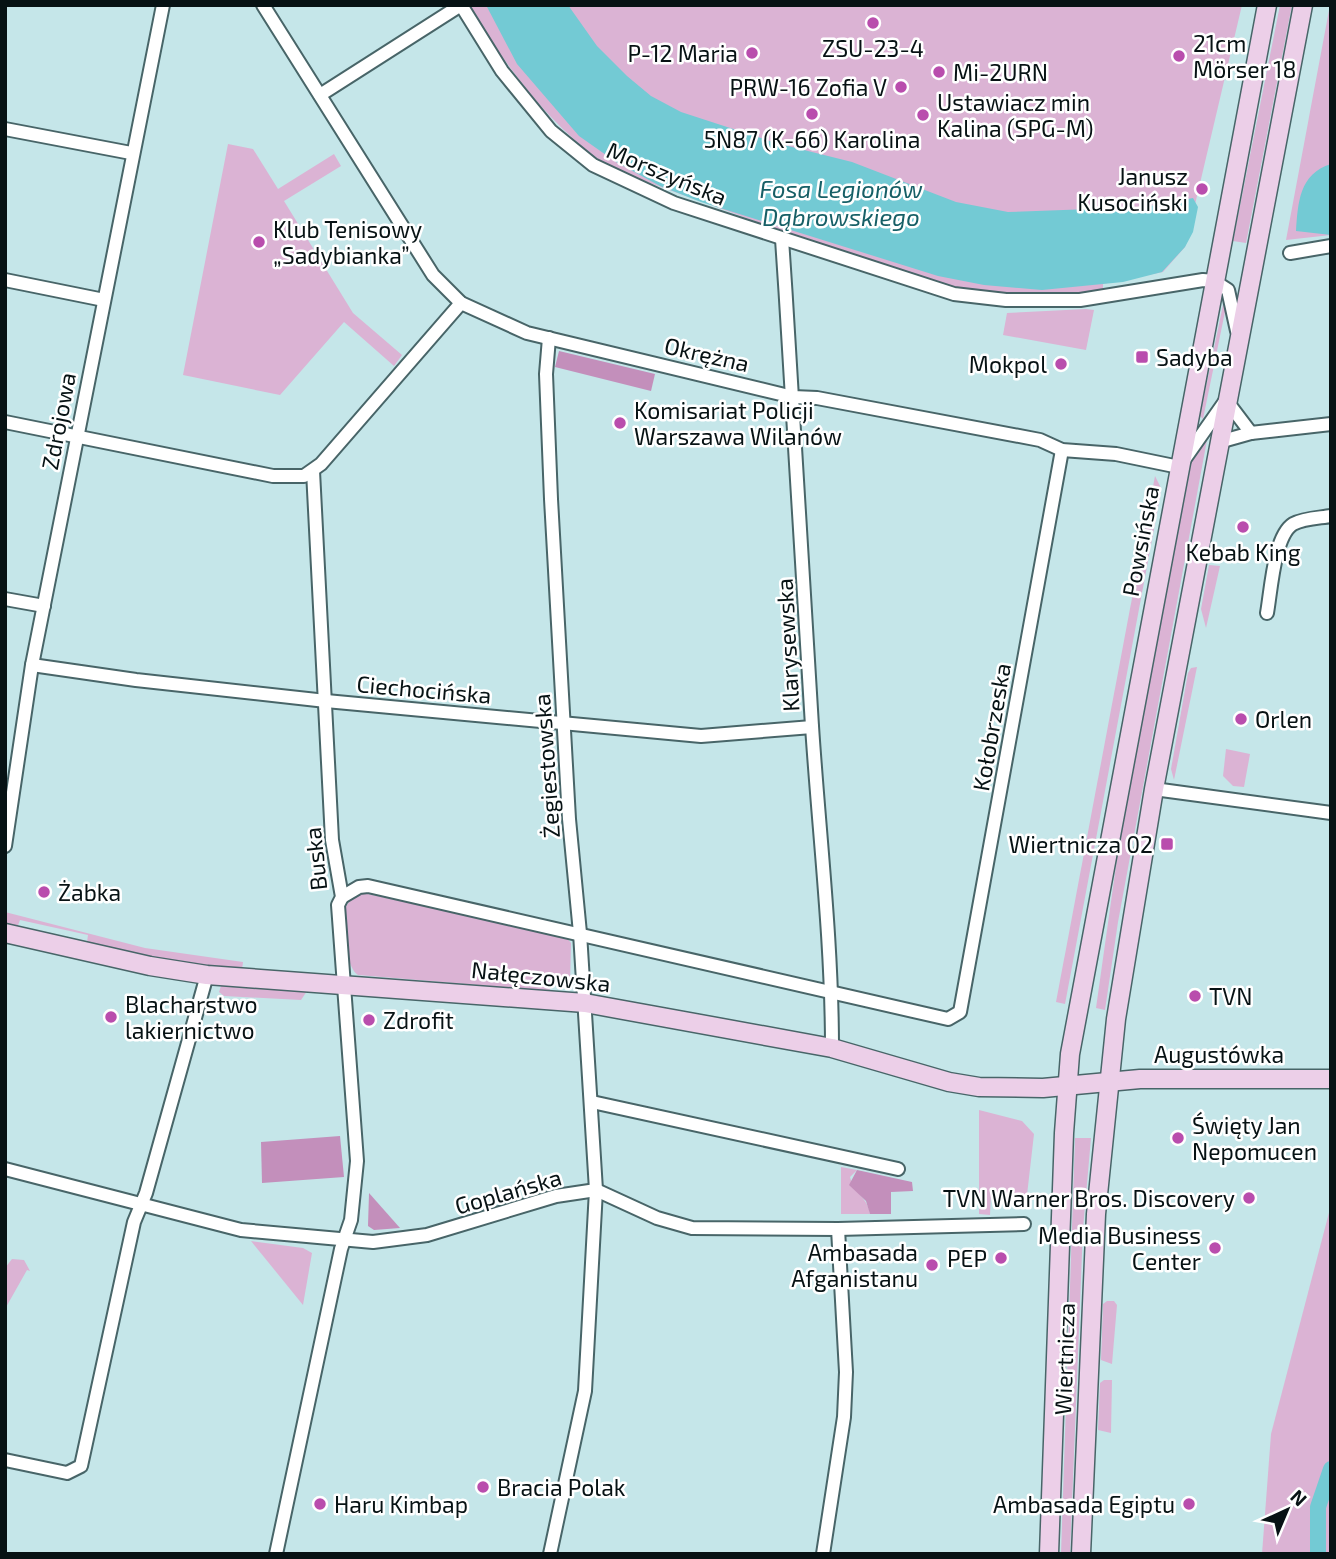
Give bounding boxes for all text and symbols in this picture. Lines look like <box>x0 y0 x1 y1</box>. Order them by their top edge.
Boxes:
marker: ZSU-23-4 <box>865 15 881 31</box>
place label: 21cm Mörser 18 <box>1193 29 1296 83</box>
place label: ZSU-23-4 <box>822 34 924 62</box>
place label: P-12 Maria <box>627 39 738 67</box>
marker: P-12 Maria <box>744 45 760 61</box>
marker: 21cm Mörser 18 <box>1171 48 1187 64</box>
place label: Mi-2URN <box>953 58 1048 86</box>
marker: Mi-2URN <box>931 64 947 80</box>
place label: PRW-16 Zofia V <box>729 73 887 101</box>
marker: PRW-16 Zofia V <box>893 79 909 95</box>
place label: Ustawiacz min Kalina (SPG-M) <box>937 88 1094 142</box>
marker: 5N87 (K-66) Karolina <box>804 106 820 122</box>
marker: Ustawiacz min Kalina (SPG-M) <box>915 107 931 123</box>
place label: 5N87 (K-66) Karolina <box>704 125 920 153</box>
street label: Morszyńska <box>603 135 731 211</box>
place label: Janusz Kusociński <box>1077 162 1188 216</box>
water label: Fosa Legionów Dąbrowskiego <box>759 174 923 231</box>
marker: Janusz Kusociński <box>1194 181 1210 197</box>
place label: Klub Tenisowy „Sadybianka” <box>273 215 422 269</box>
marker: Klub Tenisowy „Sadybianka” <box>251 234 267 250</box>
street label: Okrężna <box>662 331 752 377</box>
place label: Sadyba <box>1156 343 1233 371</box>
marker: Sadyba <box>1134 349 1150 365</box>
place label: Mokpol <box>969 350 1047 378</box>
marker: Mokpol <box>1053 356 1069 372</box>
street label: Zdrojowa <box>35 370 81 472</box>
place label: Komisariat Policji Warszawa Wilanów <box>634 396 842 450</box>
marker: Komisariat Policji Warszawa Wilanów <box>612 415 628 431</box>
street label: Powsińska <box>1116 483 1164 599</box>
marker: Kebab King <box>1235 519 1251 535</box>
place label: Kebab King <box>1185 538 1301 566</box>
street label: Klarysewska <box>770 578 804 712</box>
street label: Kołobrzeska <box>966 661 1016 793</box>
street label: Ciechocińska <box>355 669 493 709</box>
street label: Żegiestowska <box>527 693 565 839</box>
place label: Orlen <box>1255 705 1312 733</box>
marker: Orlen <box>1233 711 1249 727</box>
street label: Buska <box>298 826 332 892</box>
place label: Wiertnicza 02 <box>1009 830 1153 858</box>
marker: Wiertnicza 02 <box>1159 836 1175 852</box>
place label: Żabka <box>58 878 121 906</box>
marker: Żabka <box>36 884 52 900</box>
street label: Nałęczowska <box>470 955 612 997</box>
place label: TVN <box>1209 982 1253 1010</box>
marker: TVN <box>1187 988 1203 1004</box>
place label: Blacharstwo lakiernictwo <box>125 990 258 1044</box>
place label: Zdrofit <box>383 1006 454 1034</box>
marker: Blacharstwo lakiernictwo <box>103 1009 119 1025</box>
marker: Zdrofit <box>361 1012 377 1028</box>
street label: Augustówka <box>1154 1040 1284 1068</box>
place label: Święty Jan Nepomucen <box>1192 1111 1317 1165</box>
marker: Święty Jan Nepomucen <box>1170 1130 1186 1146</box>
street label: Goplańska <box>451 1162 565 1220</box>
place label: TVN Warner Bros. Discovery <box>943 1184 1235 1212</box>
marker: TVN Warner Bros. Discovery <box>1241 1190 1257 1206</box>
place label: Media Business Center <box>1038 1221 1201 1275</box>
place label: Ambasada Afganistanu <box>791 1238 918 1292</box>
marker: Media Business Center <box>1207 1240 1223 1256</box>
place label: PEP <box>947 1244 987 1272</box>
marker: PEP <box>993 1250 1009 1266</box>
marker: Ambasada Afganistanu <box>924 1257 940 1273</box>
street label: Wiertnicza <box>1048 1302 1080 1416</box>
place label: Bracia Polak <box>497 1473 626 1501</box>
north arrow <box>1252 1475 1322 1545</box>
marker: Bracia Polak <box>475 1479 491 1495</box>
text: N <box>1286 1484 1312 1510</box>
place label: Haru Kimbap <box>334 1490 468 1518</box>
place label: Ambasada Egiptu <box>993 1490 1175 1518</box>
marker: Haru Kimbap <box>312 1496 328 1512</box>
marker: Ambasada Egiptu <box>1181 1496 1197 1512</box>

